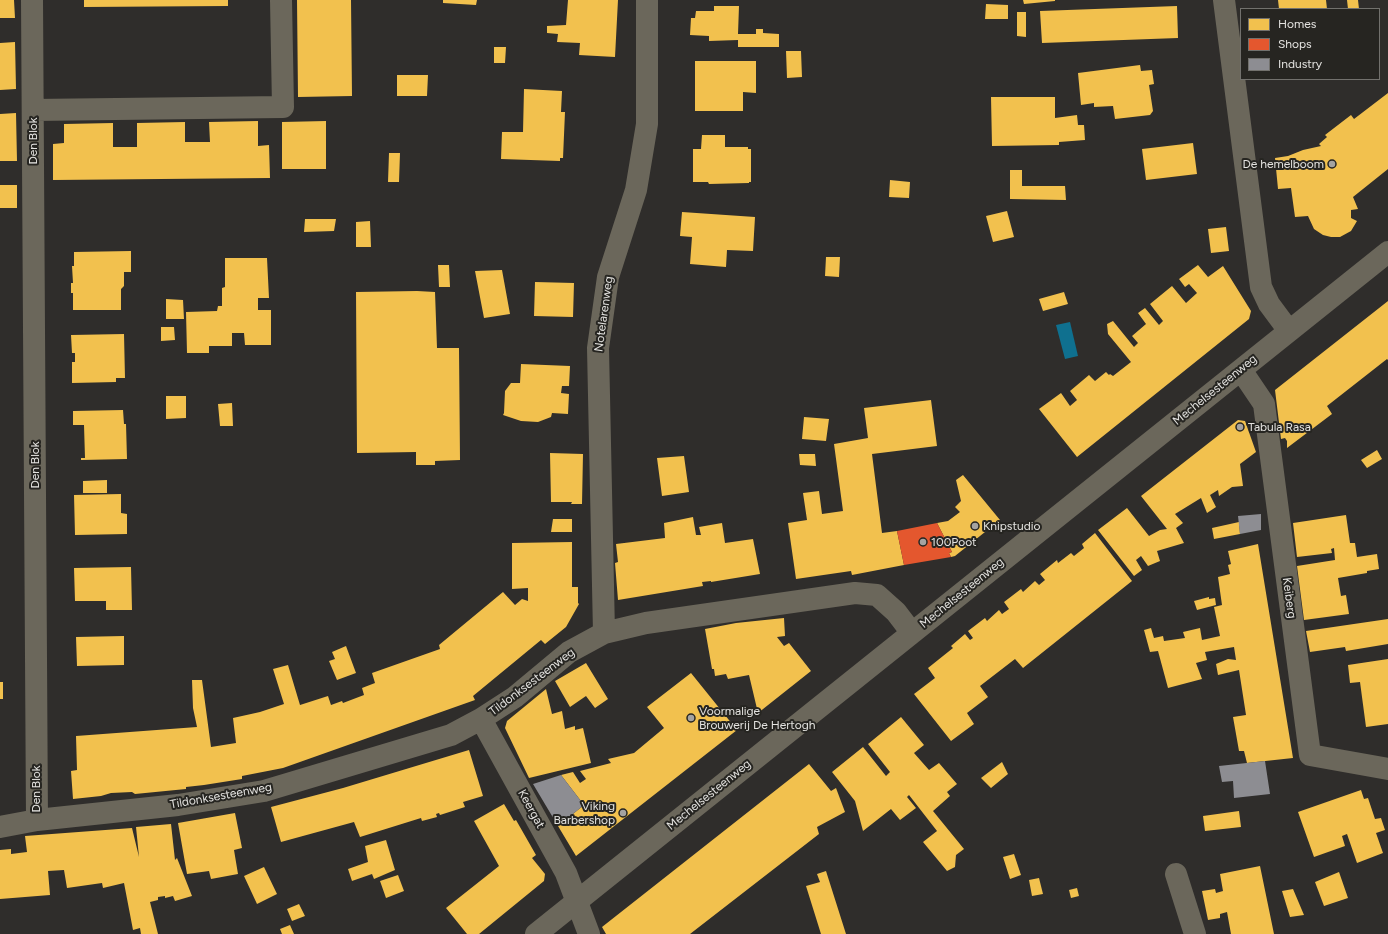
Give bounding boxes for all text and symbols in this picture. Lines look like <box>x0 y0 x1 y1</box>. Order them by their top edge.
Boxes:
legend <box>1240 8 1380 80</box>
text: Homes <box>1278 17 1316 31</box>
text: Shops <box>1278 37 1312 51</box>
text: Industry <box>1278 57 1322 71</box>
street label: Den Blok <box>26 117 40 165</box>
place label: De hemelboom <box>1242 157 1324 171</box>
marker: De hemelboom <box>1327 159 1337 169</box>
street label: Notelarenweg <box>592 275 616 353</box>
street label: Mechelsesteenweg <box>1170 352 1260 428</box>
place label: Tabula Rasa <box>1248 420 1311 434</box>
marker: Tabula Rasa <box>1235 422 1245 432</box>
street label: Den Blok <box>28 441 42 489</box>
place label: Knipstudio <box>983 519 1040 533</box>
marker: Knipstudio <box>970 521 980 531</box>
place label: 100Poot <box>931 535 977 549</box>
marker: 100Poot <box>918 537 928 547</box>
street label: Mechelsesteenweg <box>917 555 1007 631</box>
street label: Keiberg <box>1279 577 1299 619</box>
street label: Tildonksesteenweg <box>486 645 578 719</box>
place label: Voormalige Brouwerij De Hertogh <box>699 704 815 732</box>
marker: Voormalige Brouwerij De Hertogh <box>686 713 696 723</box>
street label: Mechelsesteenweg <box>664 757 754 833</box>
street label: Den Blok <box>29 765 43 813</box>
street label: Tildonksesteenweg <box>169 780 273 812</box>
street label: Keergat <box>515 787 547 831</box>
place label: Viking Barbershop <box>554 799 615 827</box>
marker: Viking Barbershop <box>618 808 628 818</box>

